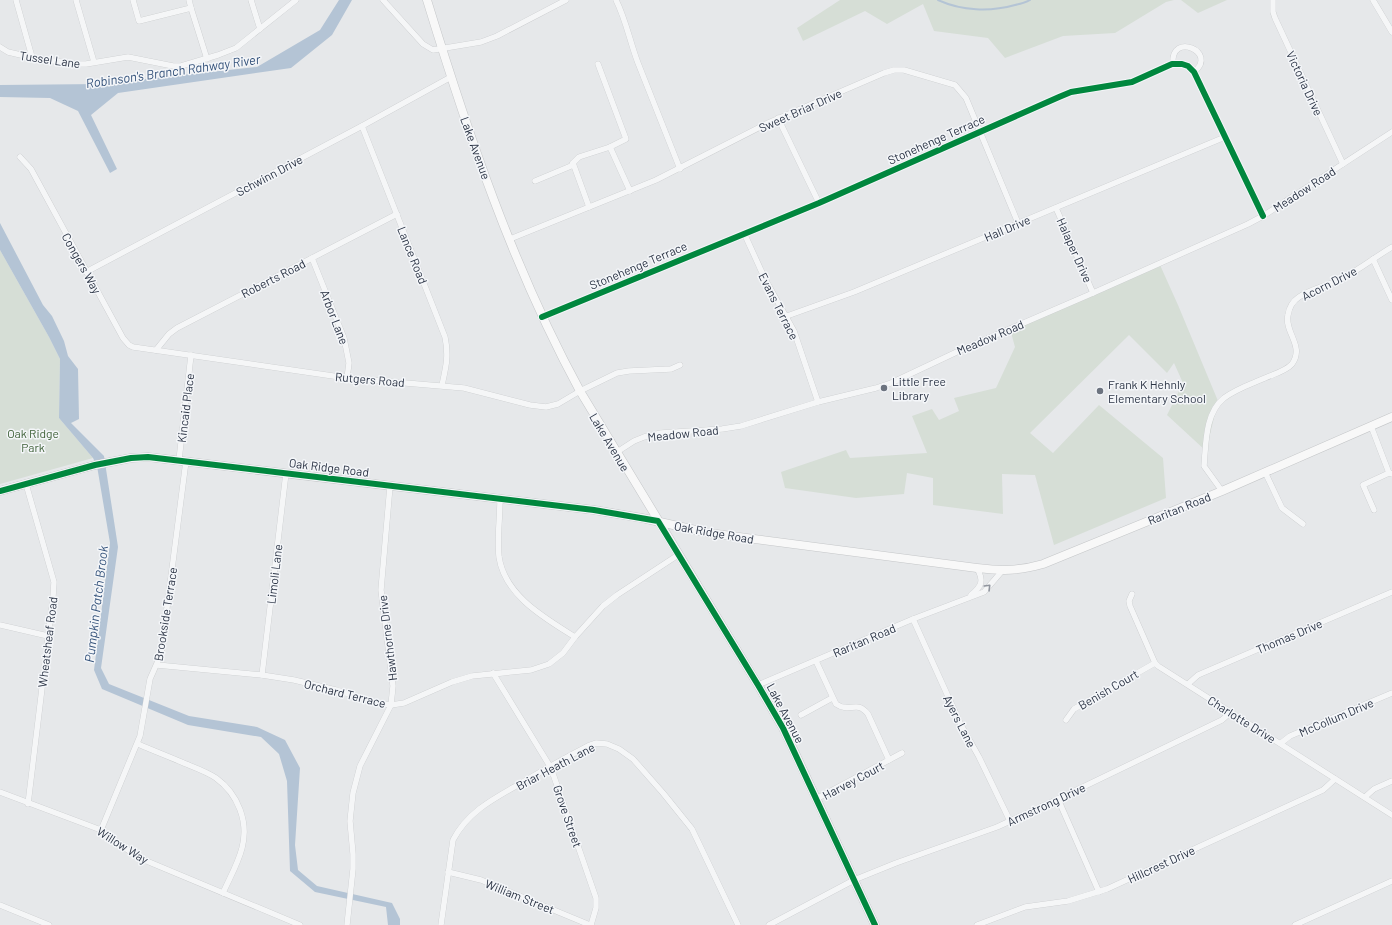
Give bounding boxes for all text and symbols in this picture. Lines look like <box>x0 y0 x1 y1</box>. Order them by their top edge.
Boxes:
street label: Tussel Lane <box>19 48 81 70</box>
street label: Victoria Drive <box>1284 48 1326 118</box>
water label: Robinson's Branch Rahway River <box>85 51 262 91</box>
street label: Sweet Briar Drive <box>756 85 844 135</box>
street label: Stonehenge Terrace <box>885 111 987 167</box>
street label: Lake Avenue <box>458 115 494 181</box>
street label: Schwinn Drive <box>233 152 305 198</box>
street label: Meadow Road <box>1270 164 1338 214</box>
street label: Hall Drive <box>982 212 1032 244</box>
street label: Halaper Drive <box>1055 215 1095 285</box>
street label: Lance Road <box>395 224 431 286</box>
street label: Congers Way <box>60 230 105 296</box>
street label: Stonehenge Terrace <box>587 238 689 292</box>
street label: Roberts Road <box>238 256 308 300</box>
street label: Acorn Drive <box>1299 263 1359 303</box>
street label: Evans Terrace <box>756 270 802 342</box>
street label: Arbor Lane <box>318 288 352 346</box>
street label: Meadow Road <box>954 317 1026 357</box>
street label: Rutgers Road <box>335 369 405 389</box>
street label: Kincaid Place <box>174 373 196 443</box>
place label: Little Free Library <box>892 374 946 402</box>
place label: Frank K Hehnly Elementary School <box>1108 377 1206 405</box>
marker: Little Free Library <box>879 383 889 393</box>
marker: Frank K Hehnly Elementary School <box>1095 386 1105 396</box>
street label: Lake Avenue <box>587 410 633 474</box>
street label: Meadow Road <box>647 422 719 444</box>
park label: Oak Ridge Park <box>7 426 59 454</box>
street label: Oak Ridge Road <box>288 455 370 479</box>
street label: Raritan Road <box>1145 489 1213 527</box>
street label: Oak Ridge Road <box>673 518 755 546</box>
street label: Limoli Lane <box>263 543 285 605</box>
water label: Pumpkin Patch Brook <box>81 544 111 663</box>
street label: Brookside Terrace <box>151 566 179 662</box>
one-way arrow <box>983 584 991 592</box>
street label: Hawthorne Drive <box>375 594 399 682</box>
street label: Wheatsheaf Road <box>34 596 60 688</box>
street label: Thomas Drive <box>1254 616 1324 656</box>
street label: Raritan Road <box>831 621 897 659</box>
street label: Benish Court <box>1075 666 1141 712</box>
street label: Orchard Terrace <box>303 676 387 710</box>
street label: Lake Avenue <box>764 681 808 745</box>
street label: Ayers Lane <box>941 692 979 750</box>
street label: Charlotte Drive <box>1205 693 1279 745</box>
street label: McCollum Drive <box>1297 695 1375 739</box>
street label: Briar Heath Lane <box>513 739 597 793</box>
street label: Harvey Court <box>820 758 886 802</box>
street label: Armstrong Drive <box>1005 780 1087 828</box>
street label: Grove Street <box>551 783 585 849</box>
street label: Willow Way <box>95 824 152 867</box>
street label: Hillcrest Drive <box>1125 842 1197 886</box>
street label: William Street <box>483 876 557 916</box>

